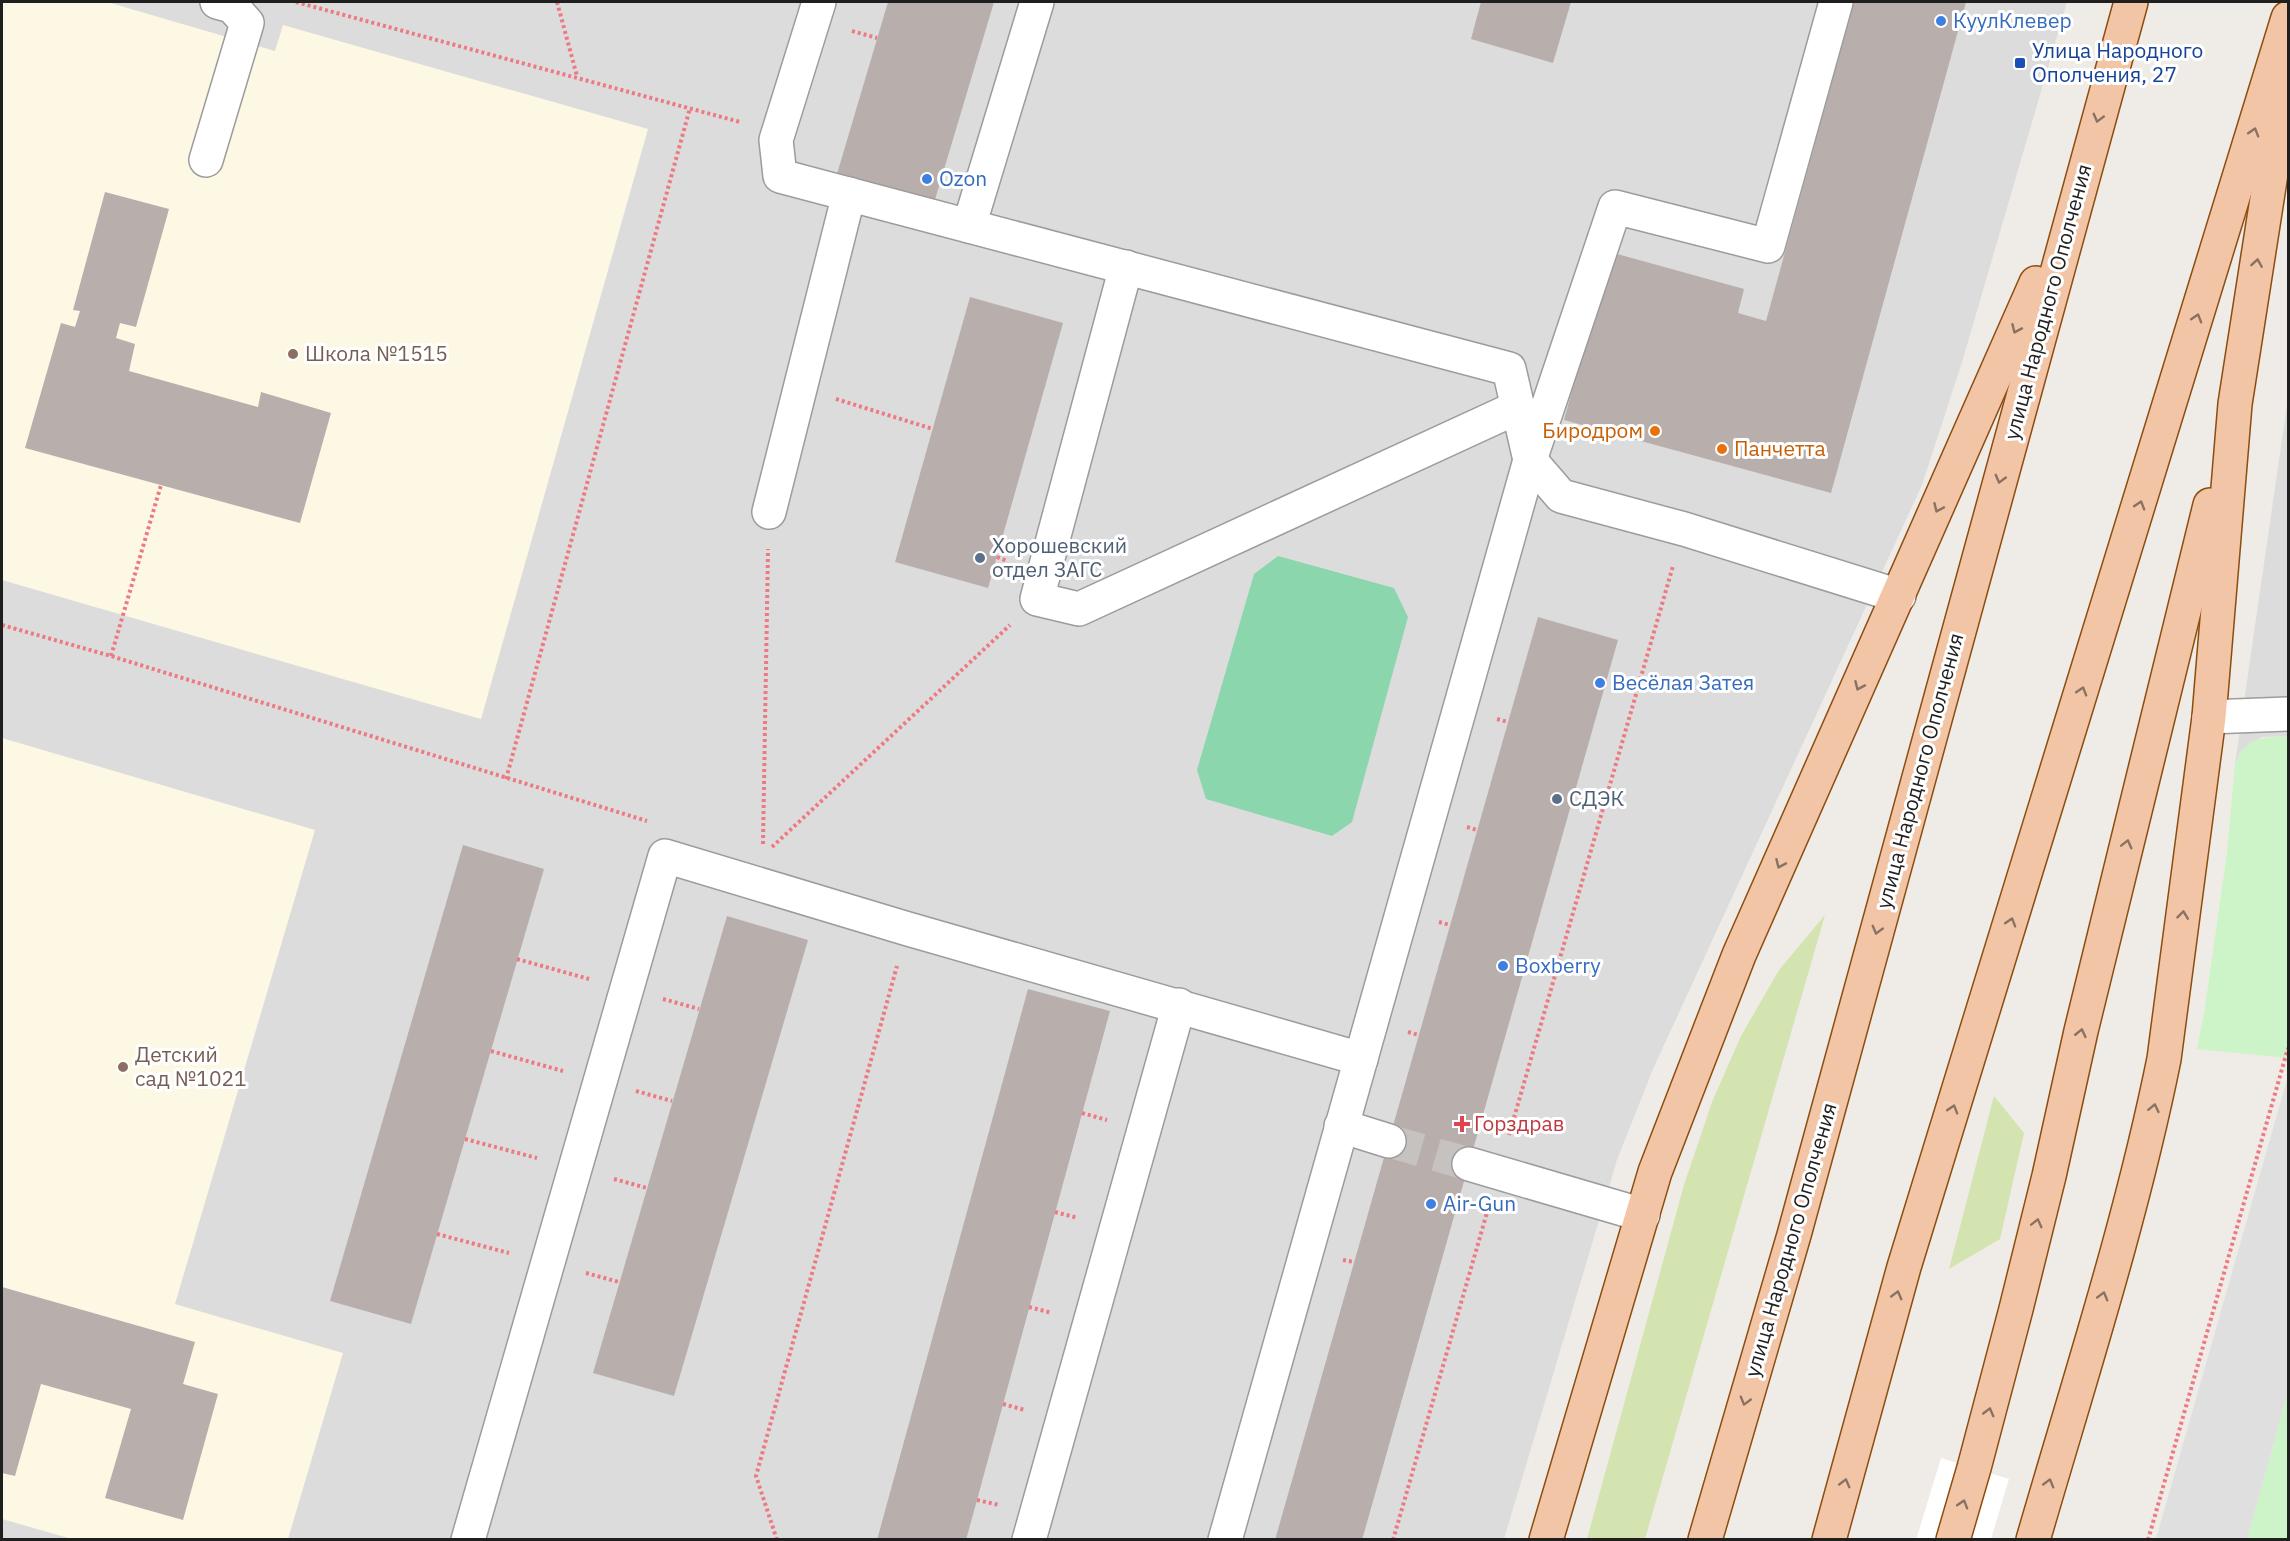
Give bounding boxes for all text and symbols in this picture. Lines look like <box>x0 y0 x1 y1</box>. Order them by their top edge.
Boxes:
place label: КуулКлевер <box>1953 6 2072 34</box>
marker: КуулКлевер <box>1934 14 1948 28</box>
place label: Улица Народного Ополчения, 27 <box>2032 36 2203 88</box>
marker: Улица Народного Ополчения, 27 <box>2013 56 2027 70</box>
one-way arrow <box>2092 113 2105 123</box>
one-way arrow <box>2247 127 2259 138</box>
street label: улица Народного Ополчения <box>1997 161 2097 443</box>
place label: Ozon <box>939 164 987 192</box>
marker: Ozon <box>920 172 934 186</box>
one-way arrow <box>2251 259 2263 268</box>
one-way arrow <box>2190 313 2202 324</box>
one-way arrow <box>2011 323 2023 334</box>
place label: Школа №1515 <box>305 339 448 367</box>
marker: Школа №1515 <box>286 347 300 361</box>
place label: Биродром <box>1542 416 1643 444</box>
marker: Биродром <box>1648 424 1662 438</box>
place label: Панчетта <box>1734 434 1826 462</box>
marker: Панчетта <box>1715 442 1729 456</box>
one-way arrow <box>1995 473 2007 484</box>
one-way arrow <box>2133 500 2145 510</box>
one-way arrow <box>1933 501 1945 512</box>
place label: Хорошевский отдел ЗАГС <box>992 531 1127 583</box>
marker: Хорошевский отдел ЗАГС <box>973 551 987 565</box>
street label: улица Народного Ополчения <box>1869 630 1969 912</box>
place label: Весёлая Затея <box>1612 668 1754 696</box>
marker: Весёлая Затея <box>1593 676 1607 690</box>
one-way arrow <box>1854 680 1866 691</box>
one-way arrow <box>2075 686 2088 697</box>
place label: СДЭК <box>1569 784 1624 812</box>
marker: СДЭК <box>1550 792 1564 806</box>
one-way arrow <box>2120 839 2133 849</box>
one-way arrow <box>1775 858 1787 869</box>
one-way arrow <box>2177 911 2189 920</box>
one-way arrow <box>2004 917 2016 928</box>
one-way arrow <box>1871 925 1884 935</box>
place label: Boxberry <box>1515 951 1601 979</box>
marker: Boxberry <box>1496 959 1510 973</box>
one-way arrow <box>2073 1028 2086 1038</box>
place label: Детский сад №1021 <box>135 1040 247 1092</box>
marker: Детский сад №1021 <box>116 1060 130 1074</box>
street label: улица Народного Ополчения <box>1737 1099 1843 1380</box>
one-way arrow <box>2146 1103 2159 1113</box>
one-way arrow <box>1946 1104 1958 1115</box>
place label: Горздрав <box>1474 1109 1564 1137</box>
marker: Горздрав <box>1455 1117 1469 1131</box>
place label: Air-Gun <box>1443 1189 1516 1217</box>
marker: Air-Gun <box>1424 1197 1438 1211</box>
one-way arrow <box>2030 1218 2043 1228</box>
one-way arrow <box>1889 1290 1902 1300</box>
one-way arrow <box>2096 1291 2108 1302</box>
one-way arrow <box>1740 1395 1752 1406</box>
one-way arrow <box>1982 1407 1994 1418</box>
one-way arrow <box>1837 1478 1850 1488</box>
one-way arrow <box>2042 1478 2054 1489</box>
one-way arrow <box>1956 1499 1968 1510</box>

